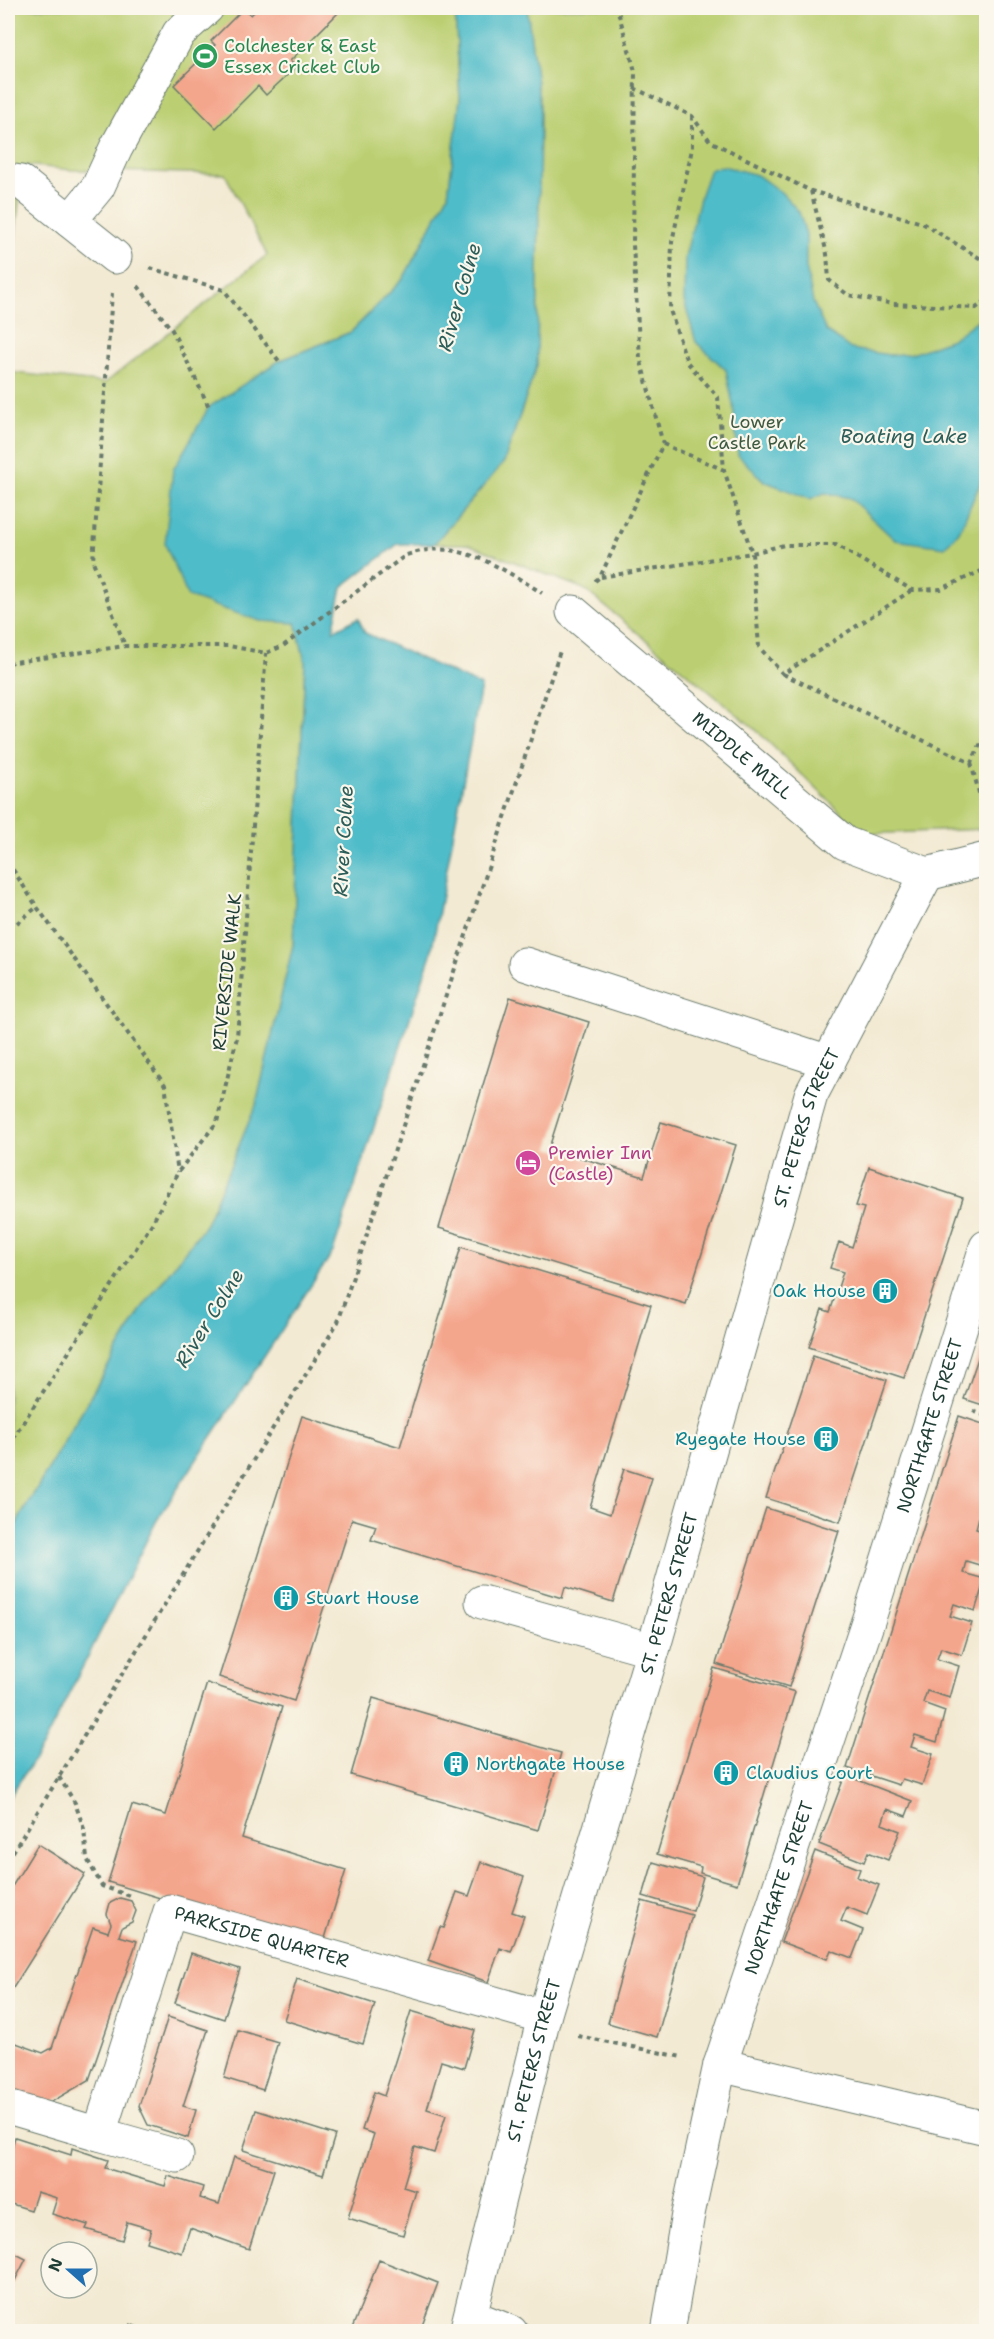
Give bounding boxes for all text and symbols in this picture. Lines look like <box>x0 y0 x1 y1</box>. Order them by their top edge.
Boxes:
place label: Colchester & East Essex Cricket Club <box>224 34 380 79</box>
sports icon: Colchester & East Essex Cricket Club <box>190 41 220 71</box>
water label: River Colne <box>431 240 487 354</box>
park label: Lower Castle Park <box>708 410 806 455</box>
water label: Boating Lake <box>840 423 968 449</box>
street label: MIDDLE MILL <box>687 706 797 805</box>
water label: River Colne <box>327 785 359 897</box>
street label: RIVERSIDE WALK <box>207 892 247 1052</box>
street label: ST. PETERS STREET <box>768 1044 845 1210</box>
place label: Premier Inn (Castle) <box>548 1141 652 1186</box>
hotel icon: Premier Inn (Castle) <box>513 1148 543 1178</box>
water label: River Colne <box>168 1264 250 1372</box>
building icon: Oak House <box>870 1276 900 1306</box>
place label: Oak House <box>773 1279 866 1303</box>
street label: NORTHGATE STREET <box>891 1335 968 1516</box>
building icon: Ryegate House <box>811 1424 841 1454</box>
place label: Ryegate House <box>675 1427 806 1451</box>
street label: ST. PETERS STREET <box>634 1510 704 1677</box>
building icon: Stuart House <box>271 1583 301 1613</box>
place label: Stuart House <box>306 1586 419 1610</box>
building icon: Northgate House <box>441 1749 471 1779</box>
place label: Northgate House <box>476 1752 625 1776</box>
building icon: Claudius Court <box>711 1758 741 1788</box>
place label: Claudius Court <box>746 1761 873 1785</box>
street label: NORTHGATE STREET <box>739 1798 819 1978</box>
street label: PARKSIDE QUARTER <box>171 1901 352 1973</box>
street label: ST. PETERS STREET <box>502 1976 567 2144</box>
north arrow <box>39 2240 99 2300</box>
text: N <box>43 2255 68 2274</box>

